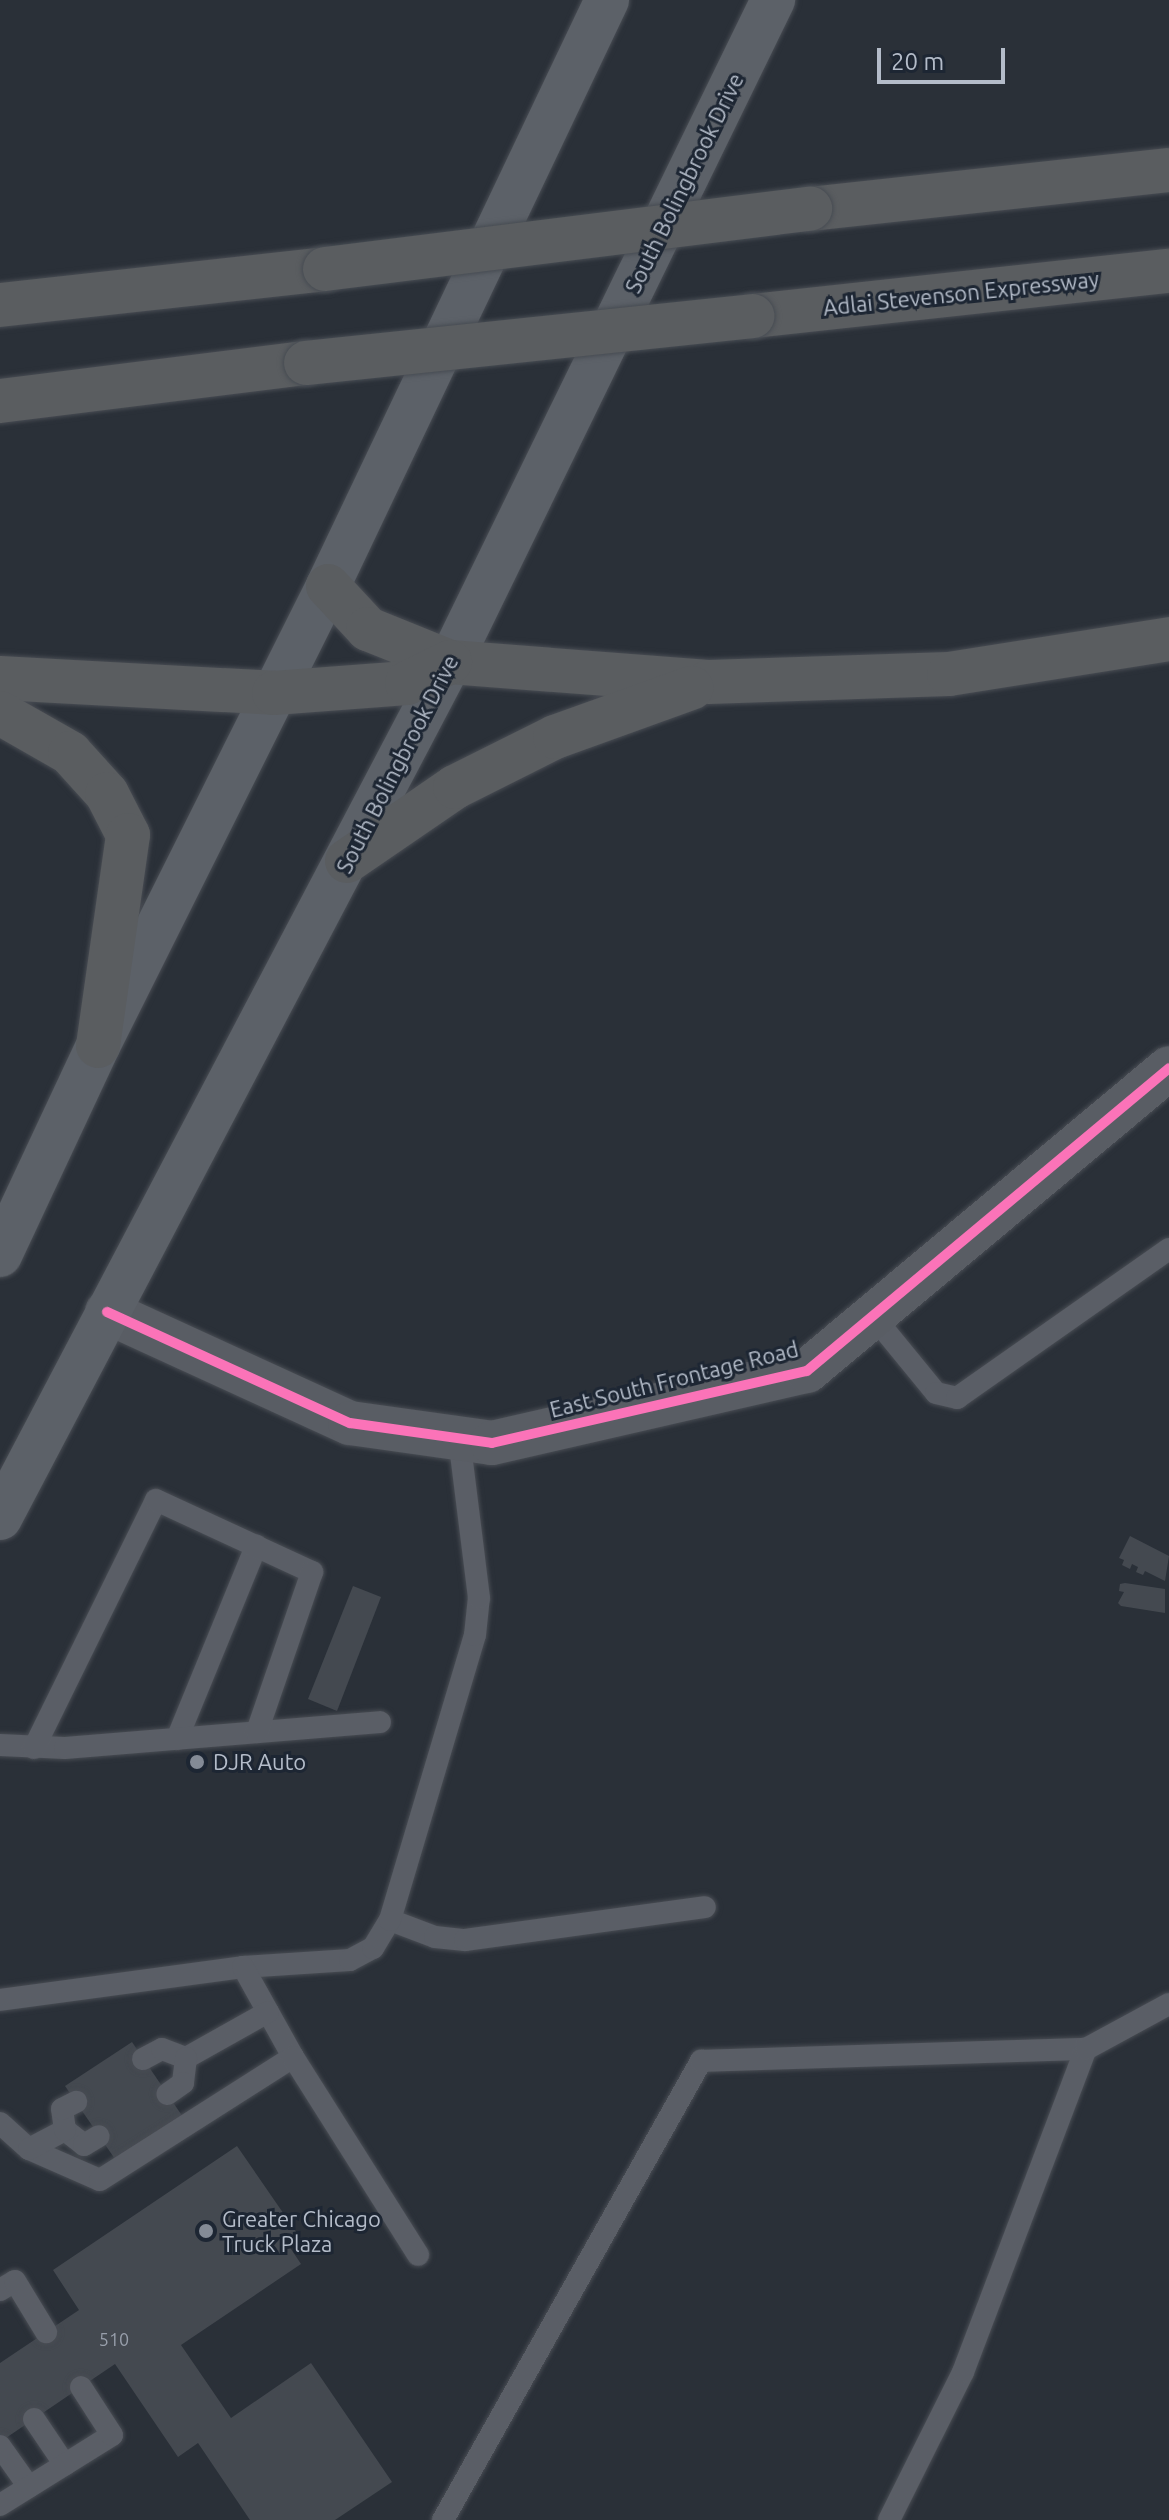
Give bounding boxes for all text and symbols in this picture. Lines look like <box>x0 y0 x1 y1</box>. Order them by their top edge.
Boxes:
scale bar <box>881 32 1009 82</box>
text: 20 m <box>891 48 944 75</box>
street label: South Bolingbrook Drive <box>619 69 749 297</box>
street label: Adlai Stevenson Expressway <box>822 265 1100 321</box>
street label: South Bolingbrook Drive <box>330 650 464 878</box>
street label: East South Frontage Road <box>547 1335 801 1423</box>
place label: DJR Auto <box>213 1749 306 1775</box>
marker: DJR Auto <box>188 1753 206 1771</box>
place label: Greater Chicago Truck Plaza <box>222 2205 381 2256</box>
marker: Greater Chicago Truck Plaza <box>197 2222 215 2240</box>
house number: 510 <box>99 2328 129 2350</box>

